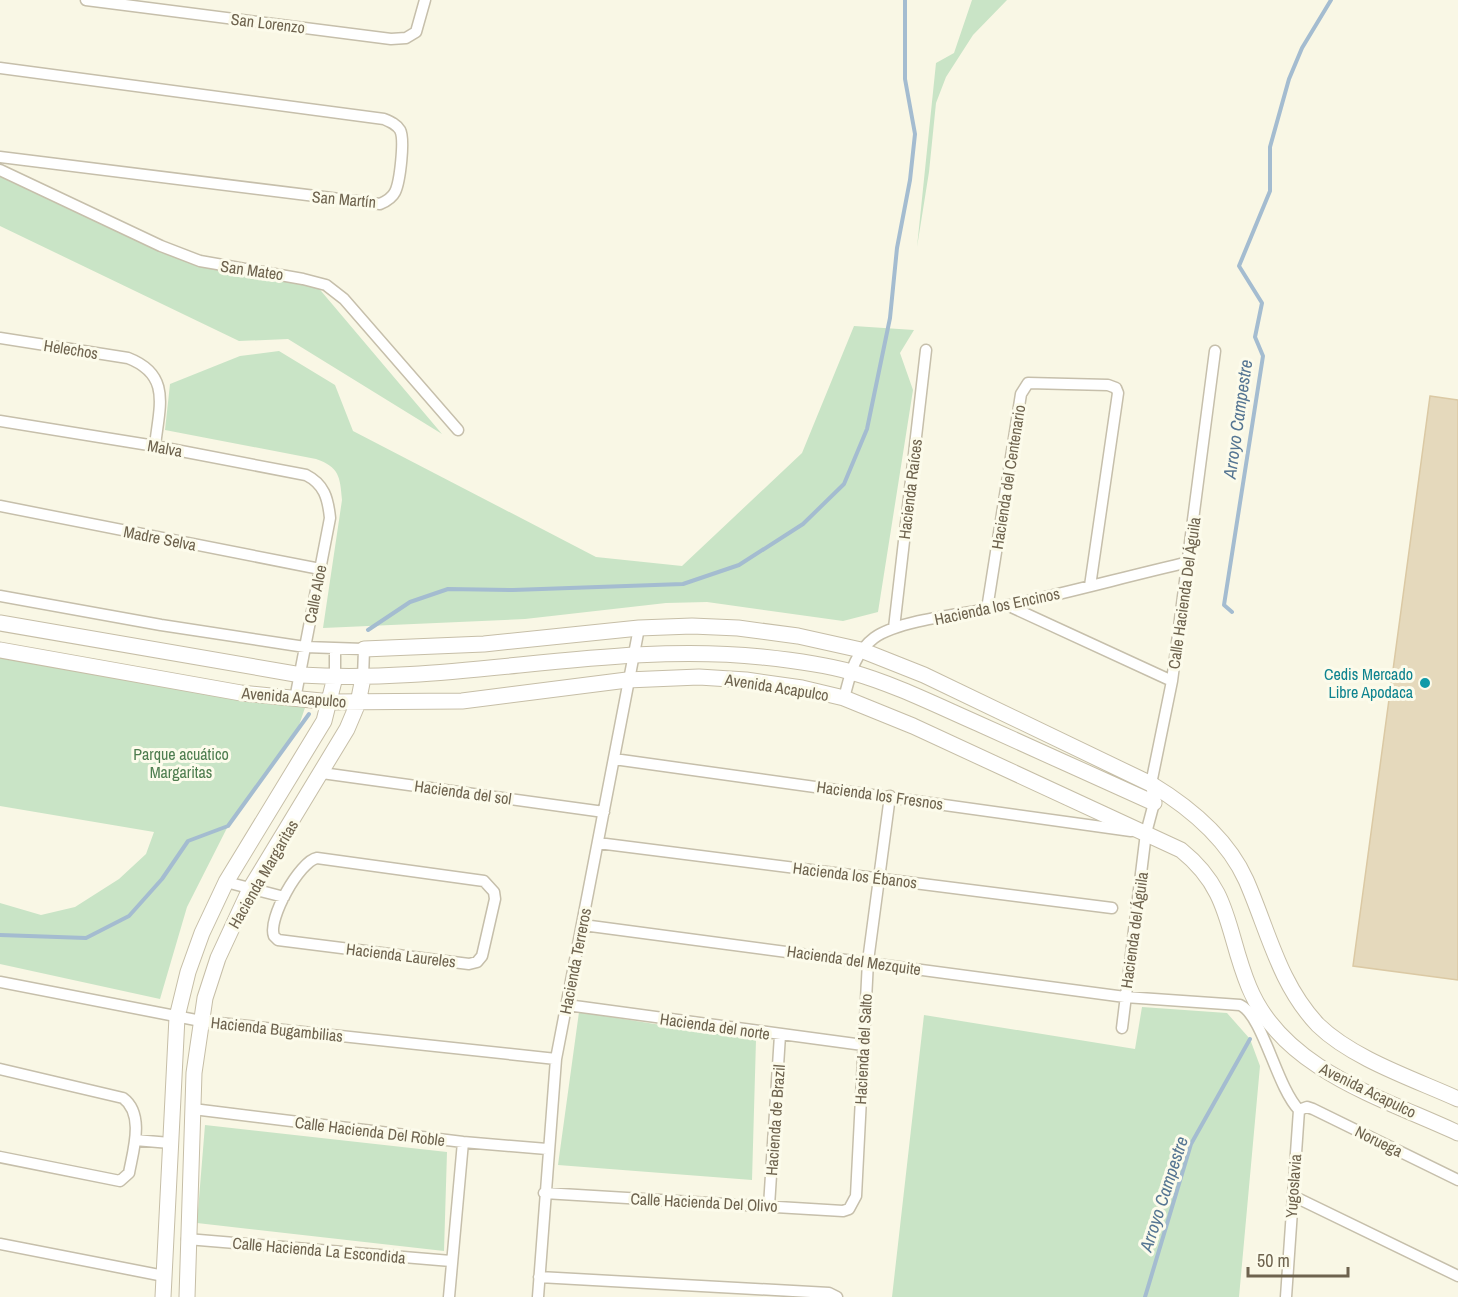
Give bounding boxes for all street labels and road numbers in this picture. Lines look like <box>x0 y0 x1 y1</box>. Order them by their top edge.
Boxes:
street label: San Lorenzo <box>230 8 306 38</box>
street label: San Martín <box>311 185 377 213</box>
street label: San Mateo <box>219 255 285 285</box>
street label: Helechos <box>42 334 100 364</box>
street label: Hacienda del Centenario <box>986 403 1030 551</box>
street label: Malva <box>146 434 185 462</box>
street label: Hacienda Raíces <box>893 438 927 540</box>
street label: Calle Hacienda Del Águila <box>1162 515 1206 670</box>
street label: Madre Selva <box>122 520 199 556</box>
street label: Calle Aloe <box>299 563 331 625</box>
street label: Hacienda los Encinos <box>932 582 1062 630</box>
street label: Avenida Acapulco <box>723 668 830 706</box>
street label: Avenida Acapulco <box>240 681 347 713</box>
street label: Hacienda del sol <box>413 774 513 810</box>
street label: Hacienda los Fresnos <box>815 775 945 815</box>
street label: Hacienda Margaritas <box>223 815 303 933</box>
street label: Hacienda los Ébanos <box>792 856 918 894</box>
street label: Hacienda del Águila <box>1115 870 1153 990</box>
street label: Hacienda Terreros <box>554 906 596 1016</box>
street label: Hacienda Laureles <box>345 937 457 973</box>
street label: Hacienda del Mezquite <box>786 940 922 980</box>
street label: Hacienda del Salto <box>849 993 877 1105</box>
street label: Hacienda del norte <box>659 1007 771 1045</box>
street label: Hacienda Bugambilias <box>210 1011 344 1047</box>
street label: Avenida Acapulco <box>1315 1057 1420 1123</box>
street label: Hacienda de Brazil <box>760 1063 790 1176</box>
street label: Calle Hacienda Del Roble <box>294 1111 446 1151</box>
street label: Noruega <box>1352 1120 1407 1162</box>
street label: Yugoslavia <box>1280 1153 1306 1219</box>
street label: Calle Hacienda Del Olivo <box>630 1187 778 1217</box>
street label: Calle Hacienda La Escondida <box>232 1231 407 1269</box>

